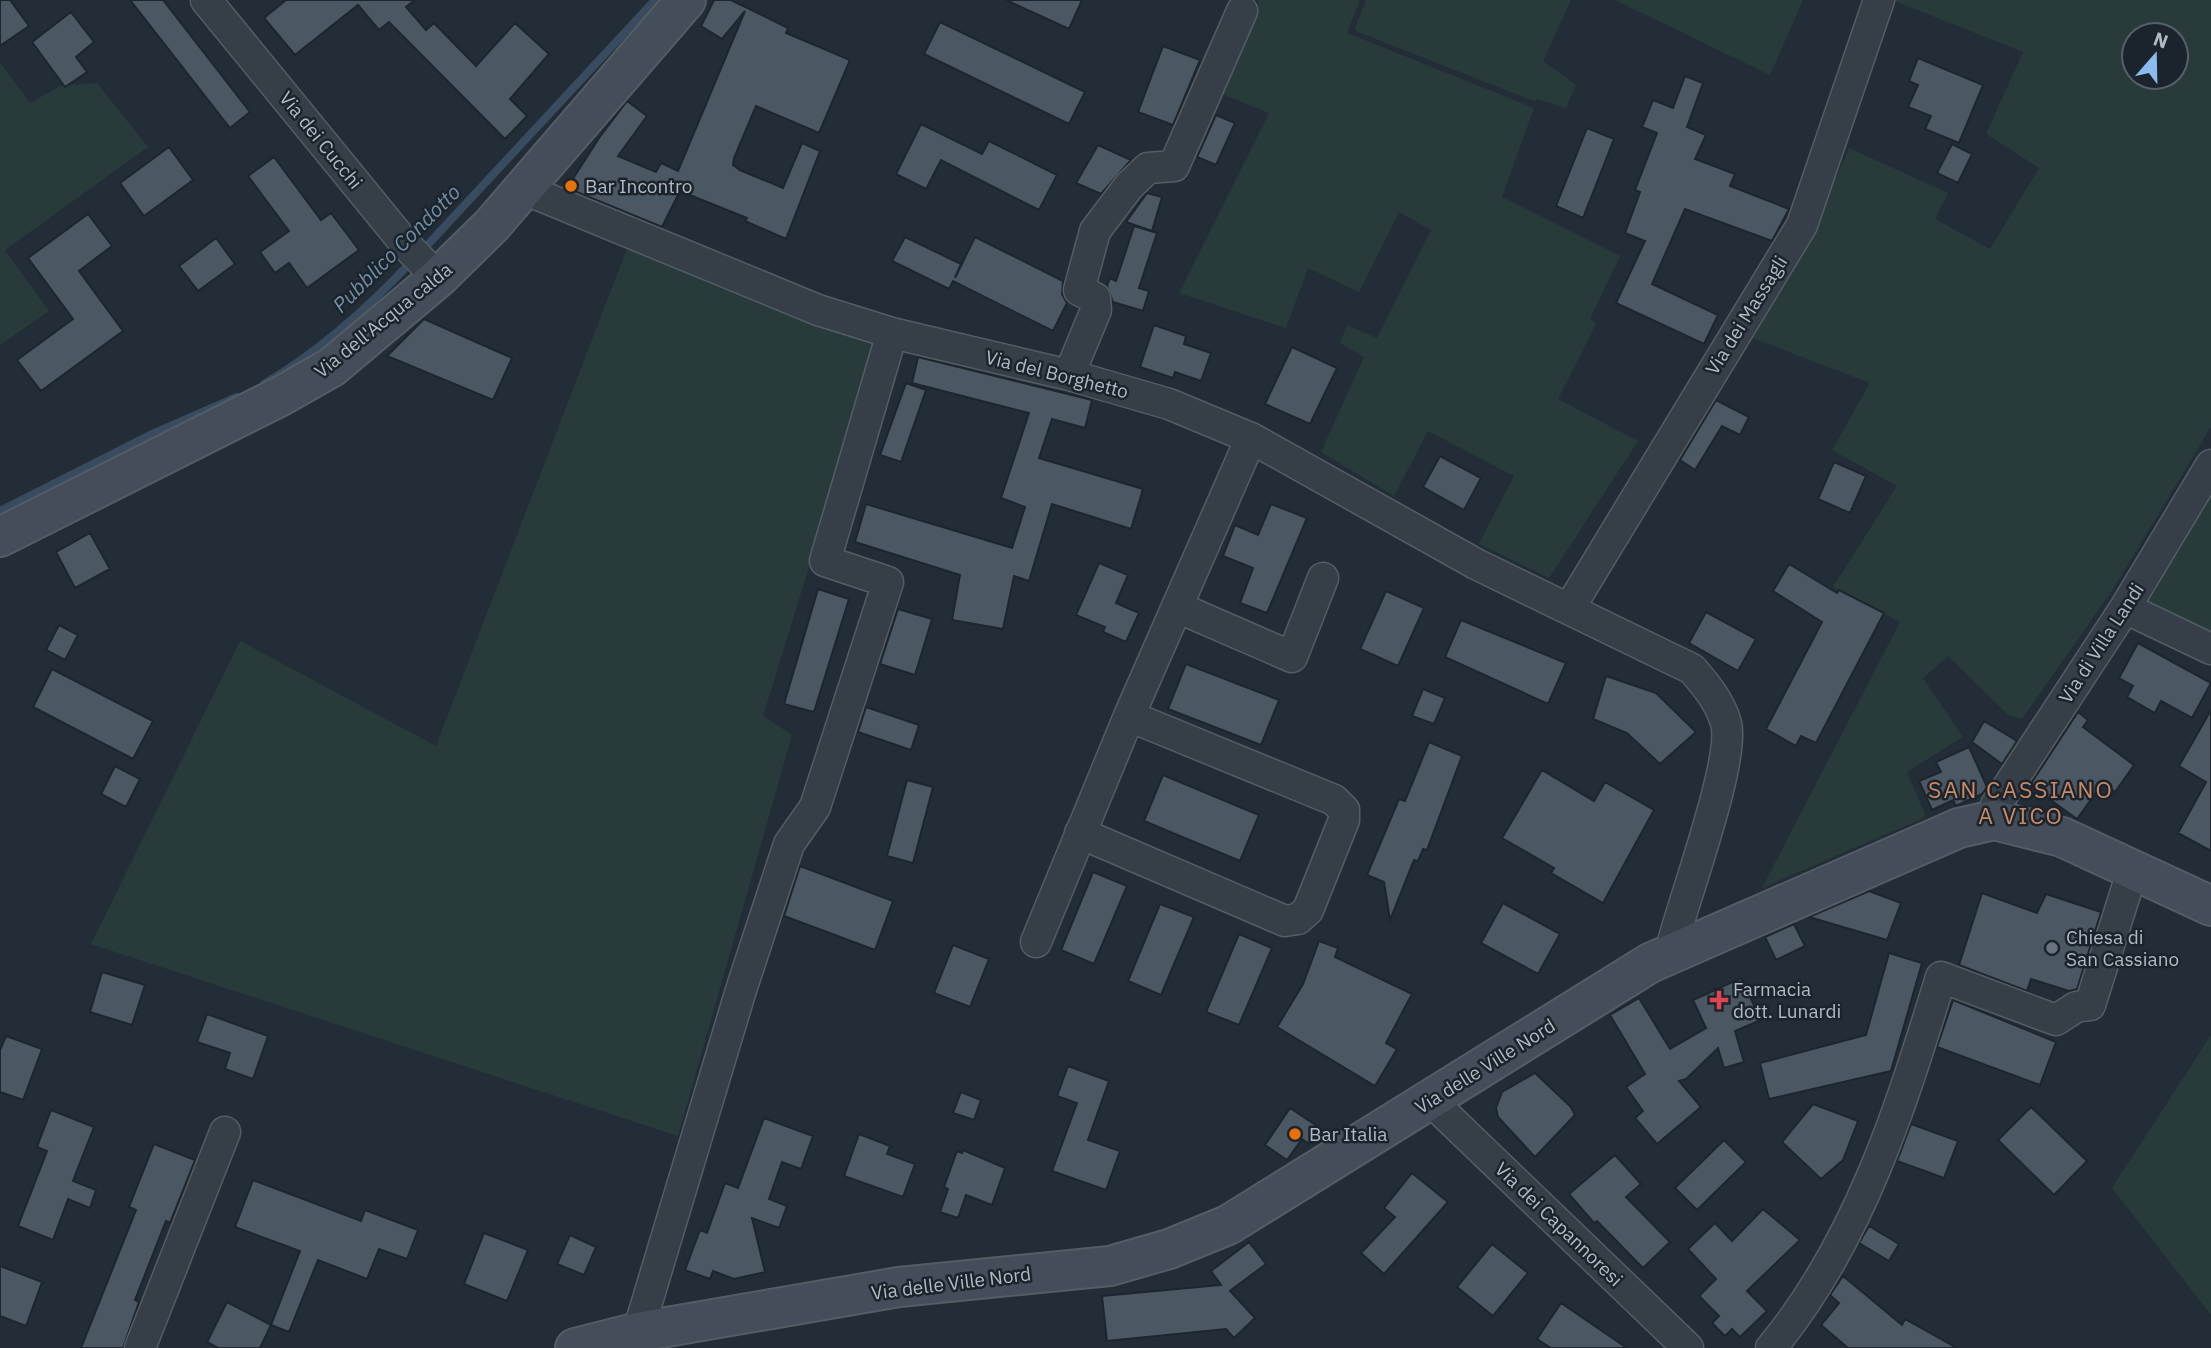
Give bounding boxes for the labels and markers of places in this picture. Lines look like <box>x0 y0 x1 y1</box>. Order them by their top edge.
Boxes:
place label: Bar Incontro <box>585 174 692 198</box>
marker: Bar Incontro <box>563 178 579 194</box>
place label: Chiesa di San Cassiano <box>2066 925 2179 971</box>
marker: Chiesa di San Cassiano <box>2044 940 2060 956</box>
place label: Farmacia dott. Lunardi <box>1733 977 1841 1023</box>
marker: Farmacia dott. Lunardi <box>1711 992 1727 1008</box>
place label: Bar Italia <box>1309 1122 1388 1146</box>
marker: Bar Italia <box>1287 1126 1303 1142</box>

